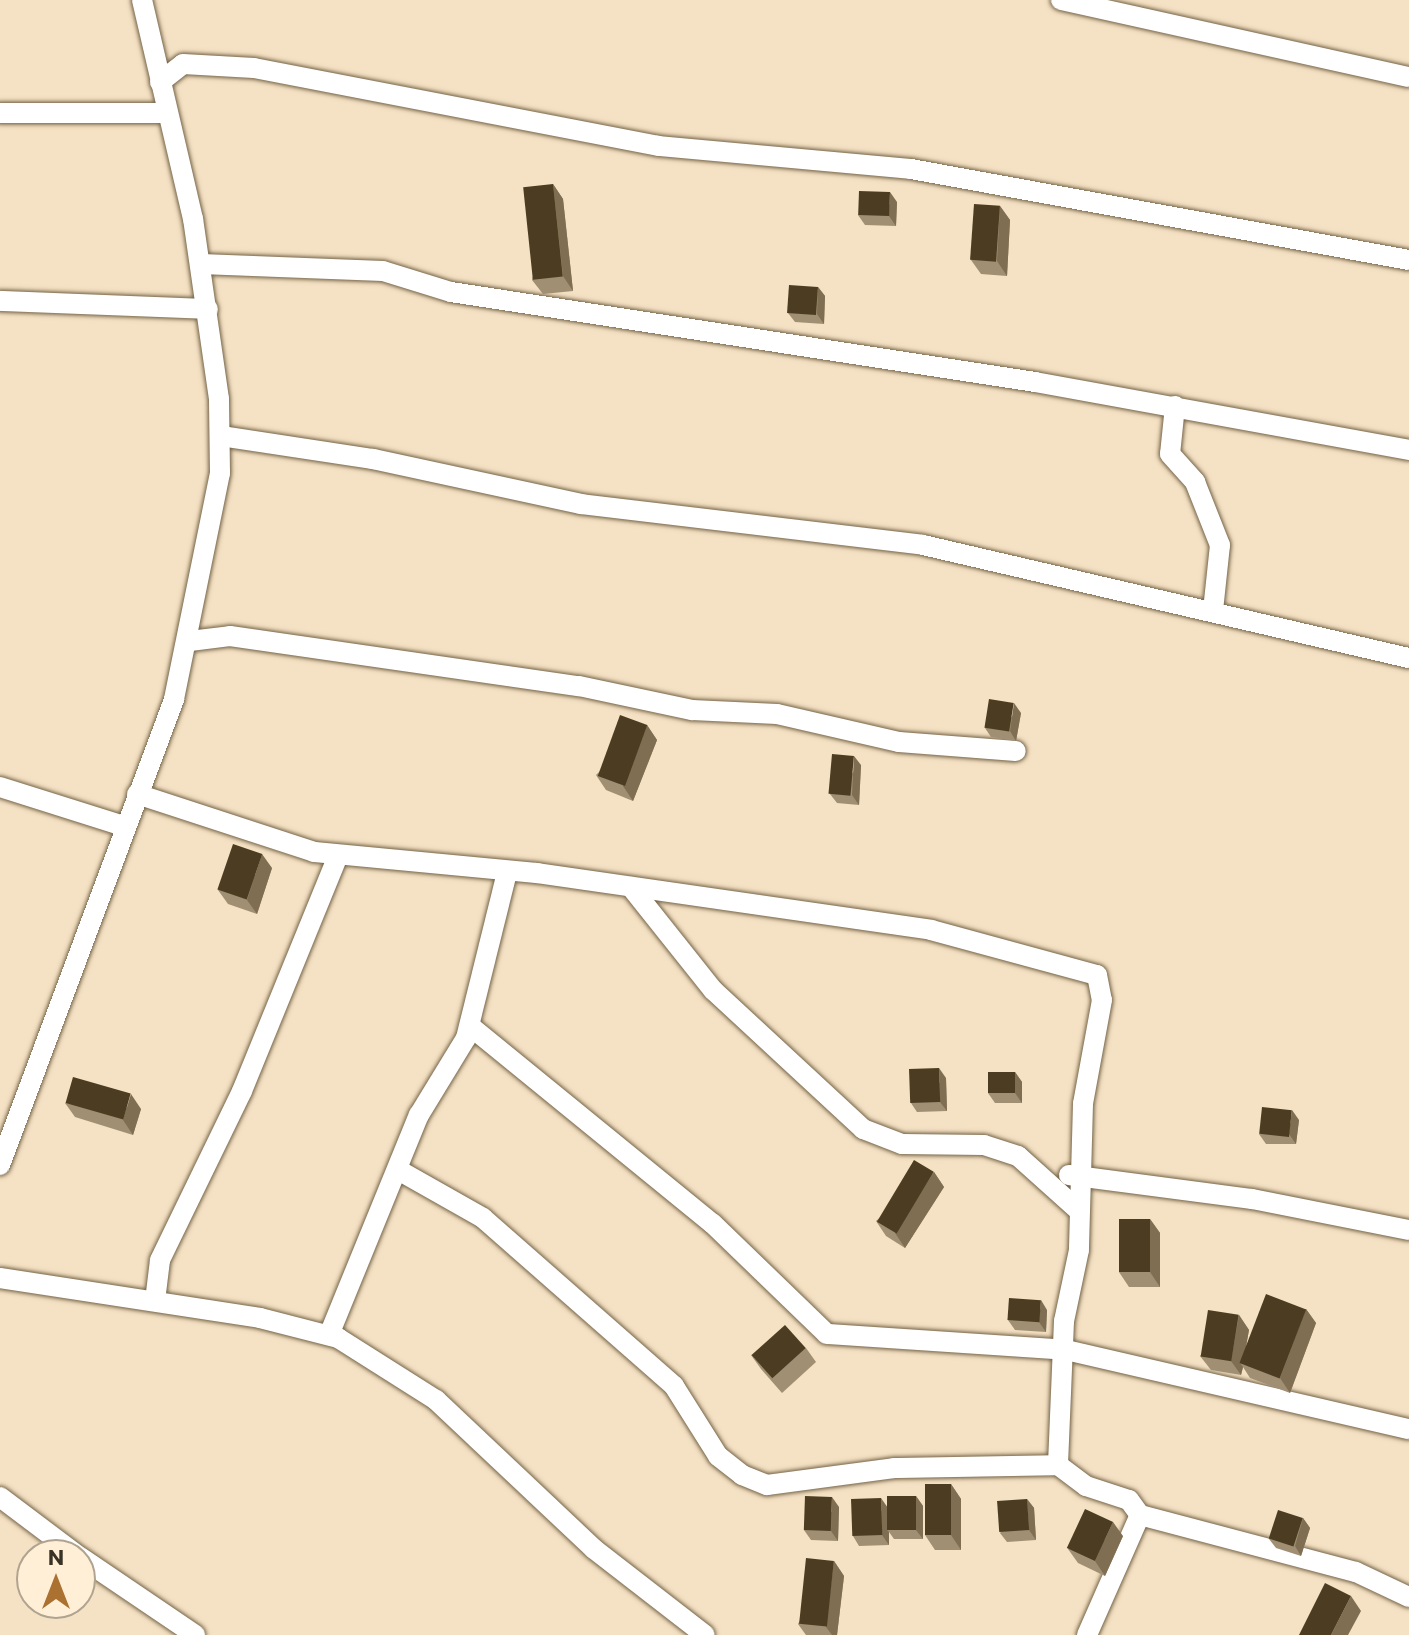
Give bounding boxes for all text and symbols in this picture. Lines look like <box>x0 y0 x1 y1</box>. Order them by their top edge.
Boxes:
north arrow <box>16 1539 96 1619</box>
text: N <box>48 1543 64 1570</box>

